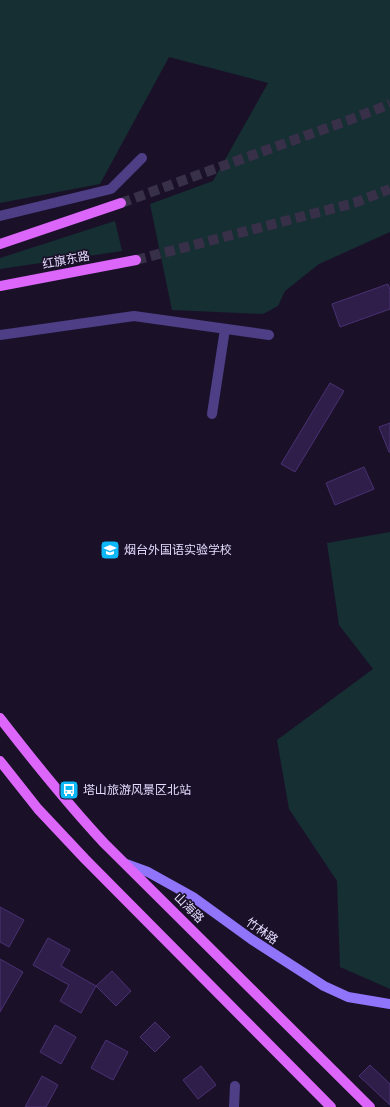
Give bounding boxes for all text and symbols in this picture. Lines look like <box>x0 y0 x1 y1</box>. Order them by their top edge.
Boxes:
street label: 红旗东路 <box>41 249 91 271</box>
school or university icon: 烟台外国语实验学校 <box>99 539 121 561</box>
place label: 烟台外国语实验学校 <box>124 543 232 557</box>
bus stop icon: 塔山旅游风景区北站 <box>58 779 80 801</box>
place label: 塔山旅游风景区北站 <box>83 783 191 797</box>
street label: 山海路 <box>171 890 207 926</box>
street label: 竹林路 <box>243 915 281 947</box>

